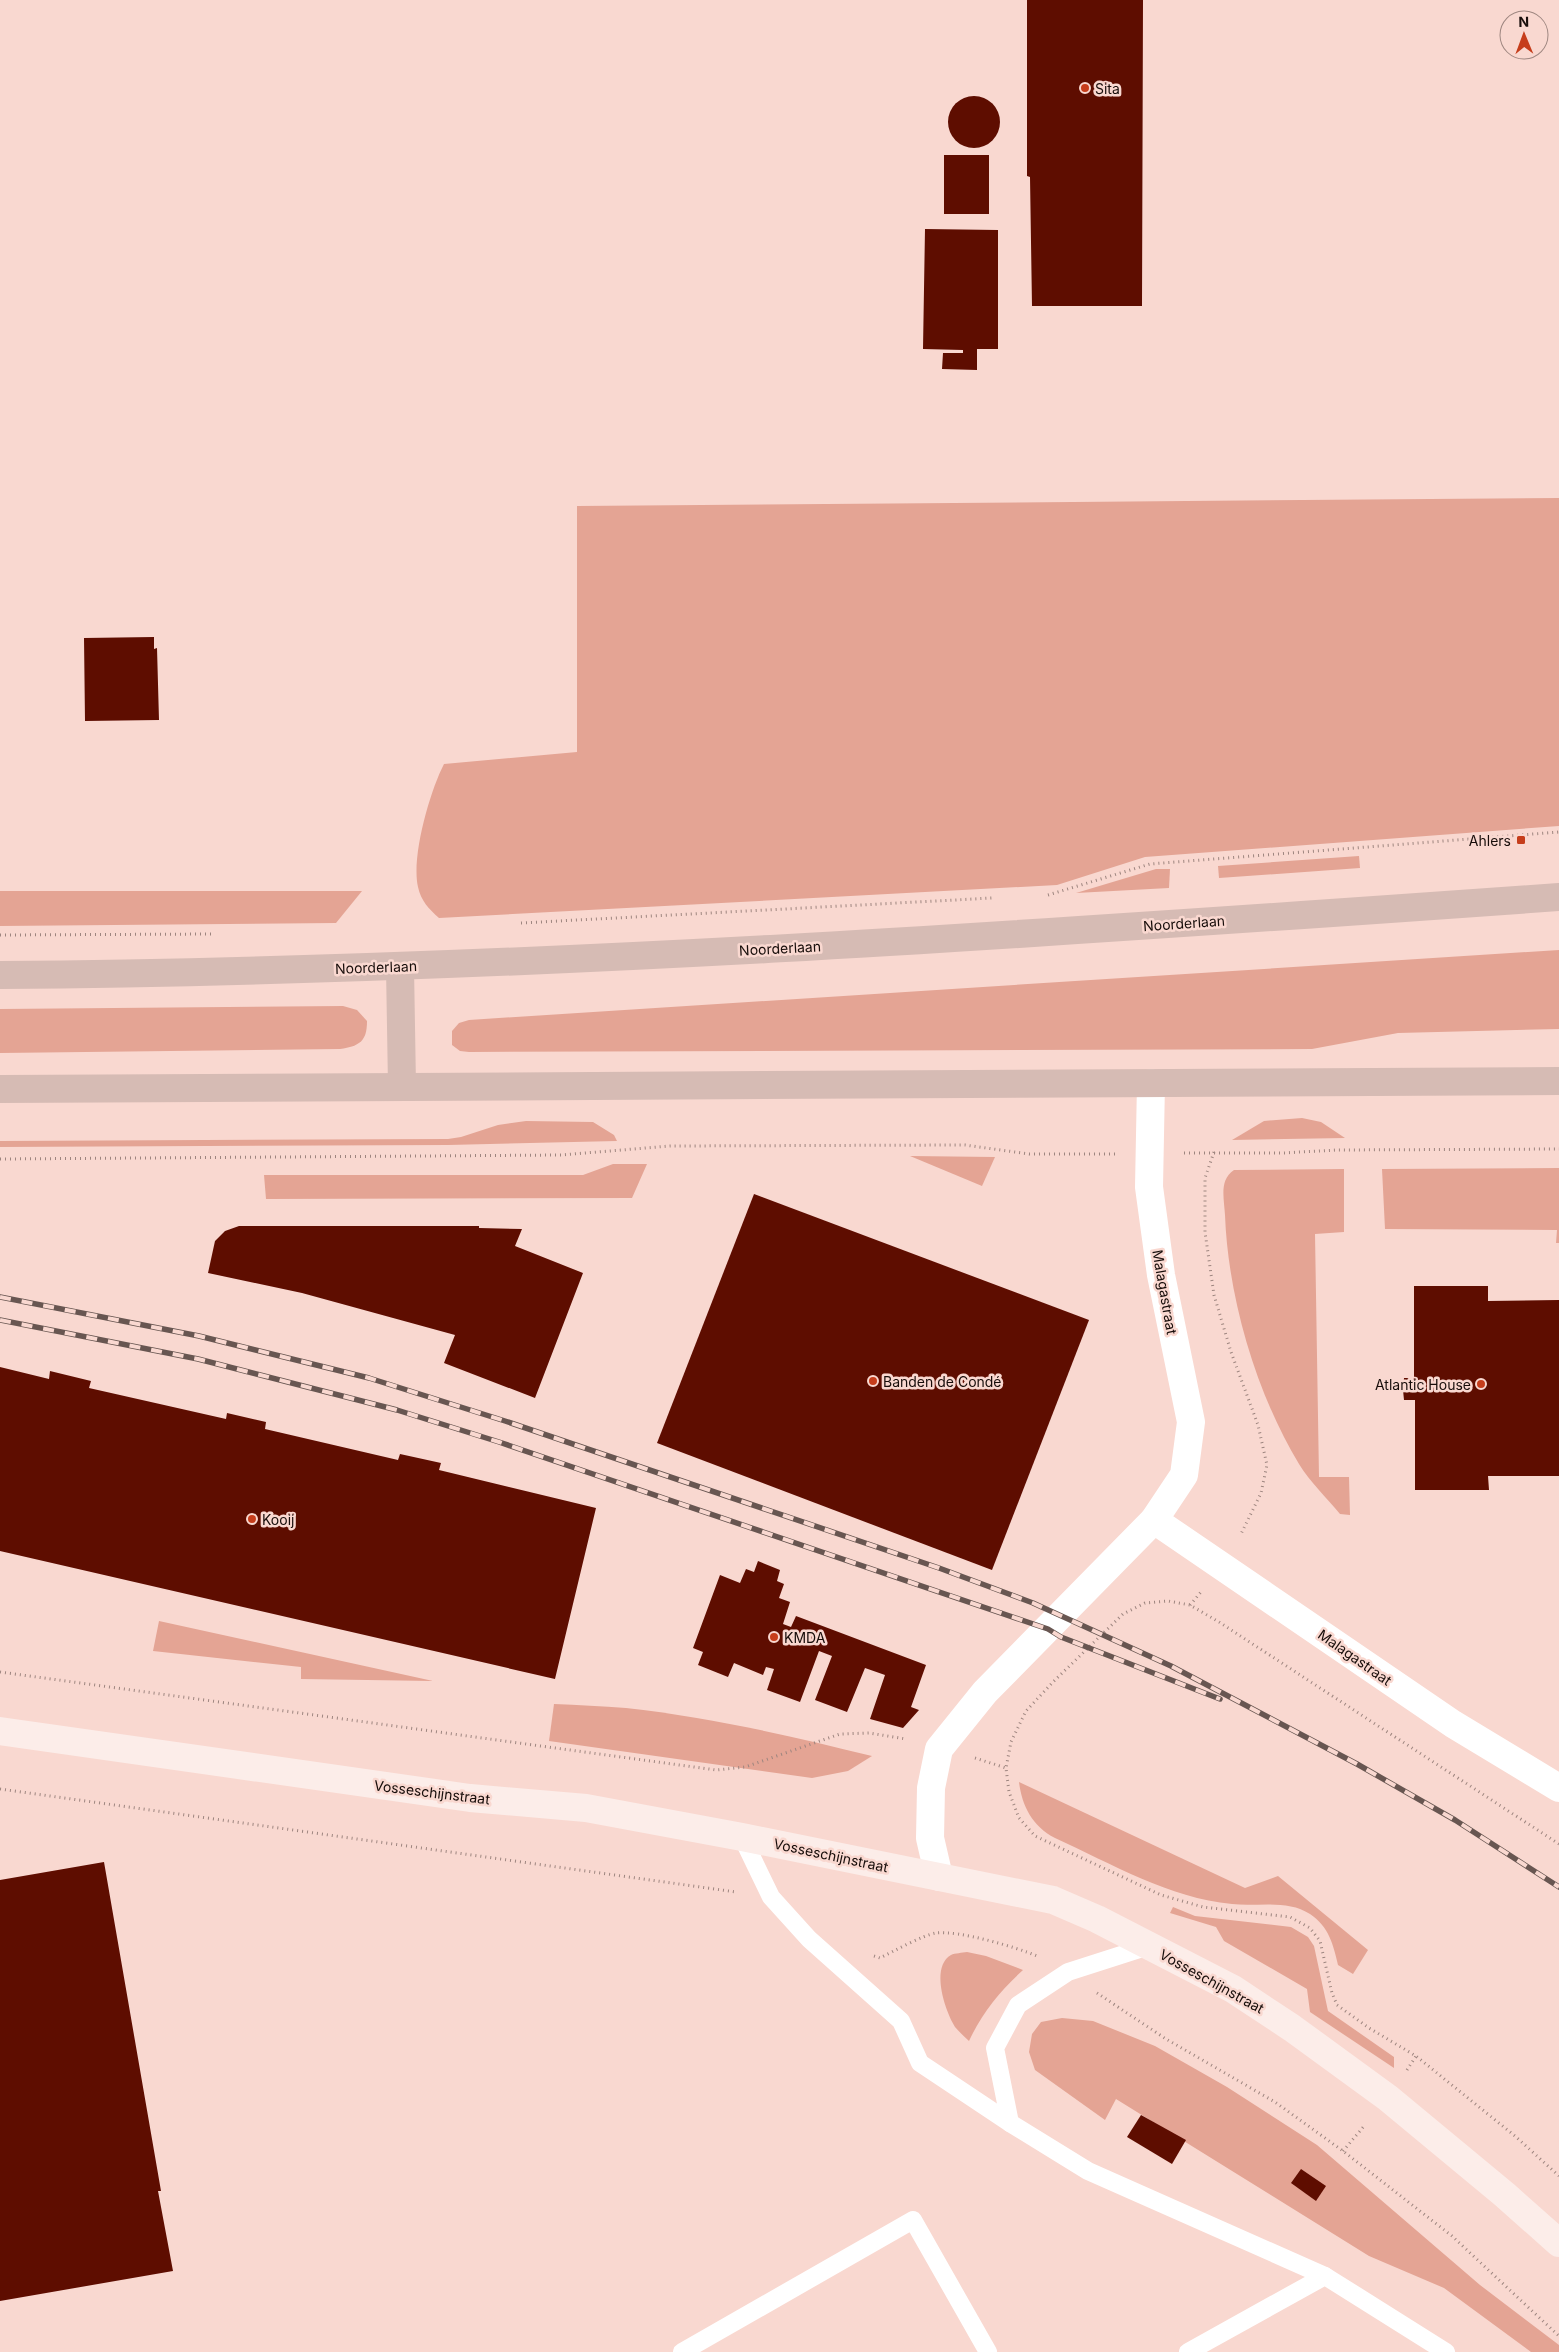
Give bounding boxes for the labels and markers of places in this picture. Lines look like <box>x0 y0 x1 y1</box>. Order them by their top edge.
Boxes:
place label: Sita <box>1095 80 1120 97</box>
marker: Sita <box>1079 82 1091 94</box>
place label: Ahlers <box>1469 832 1511 849</box>
marker: Ahlers <box>1515 834 1527 846</box>
place label: Banden de Condé <box>883 1373 1002 1390</box>
marker: Banden de Condé <box>867 1375 879 1387</box>
place label: Atlantic House <box>1375 1376 1471 1393</box>
marker: Atlantic House <box>1475 1378 1487 1390</box>
place label: Kooij <box>262 1511 294 1528</box>
marker: Kooij <box>246 1513 258 1525</box>
place label: KMDA <box>784 1629 826 1646</box>
marker: KMDA <box>768 1631 780 1643</box>

